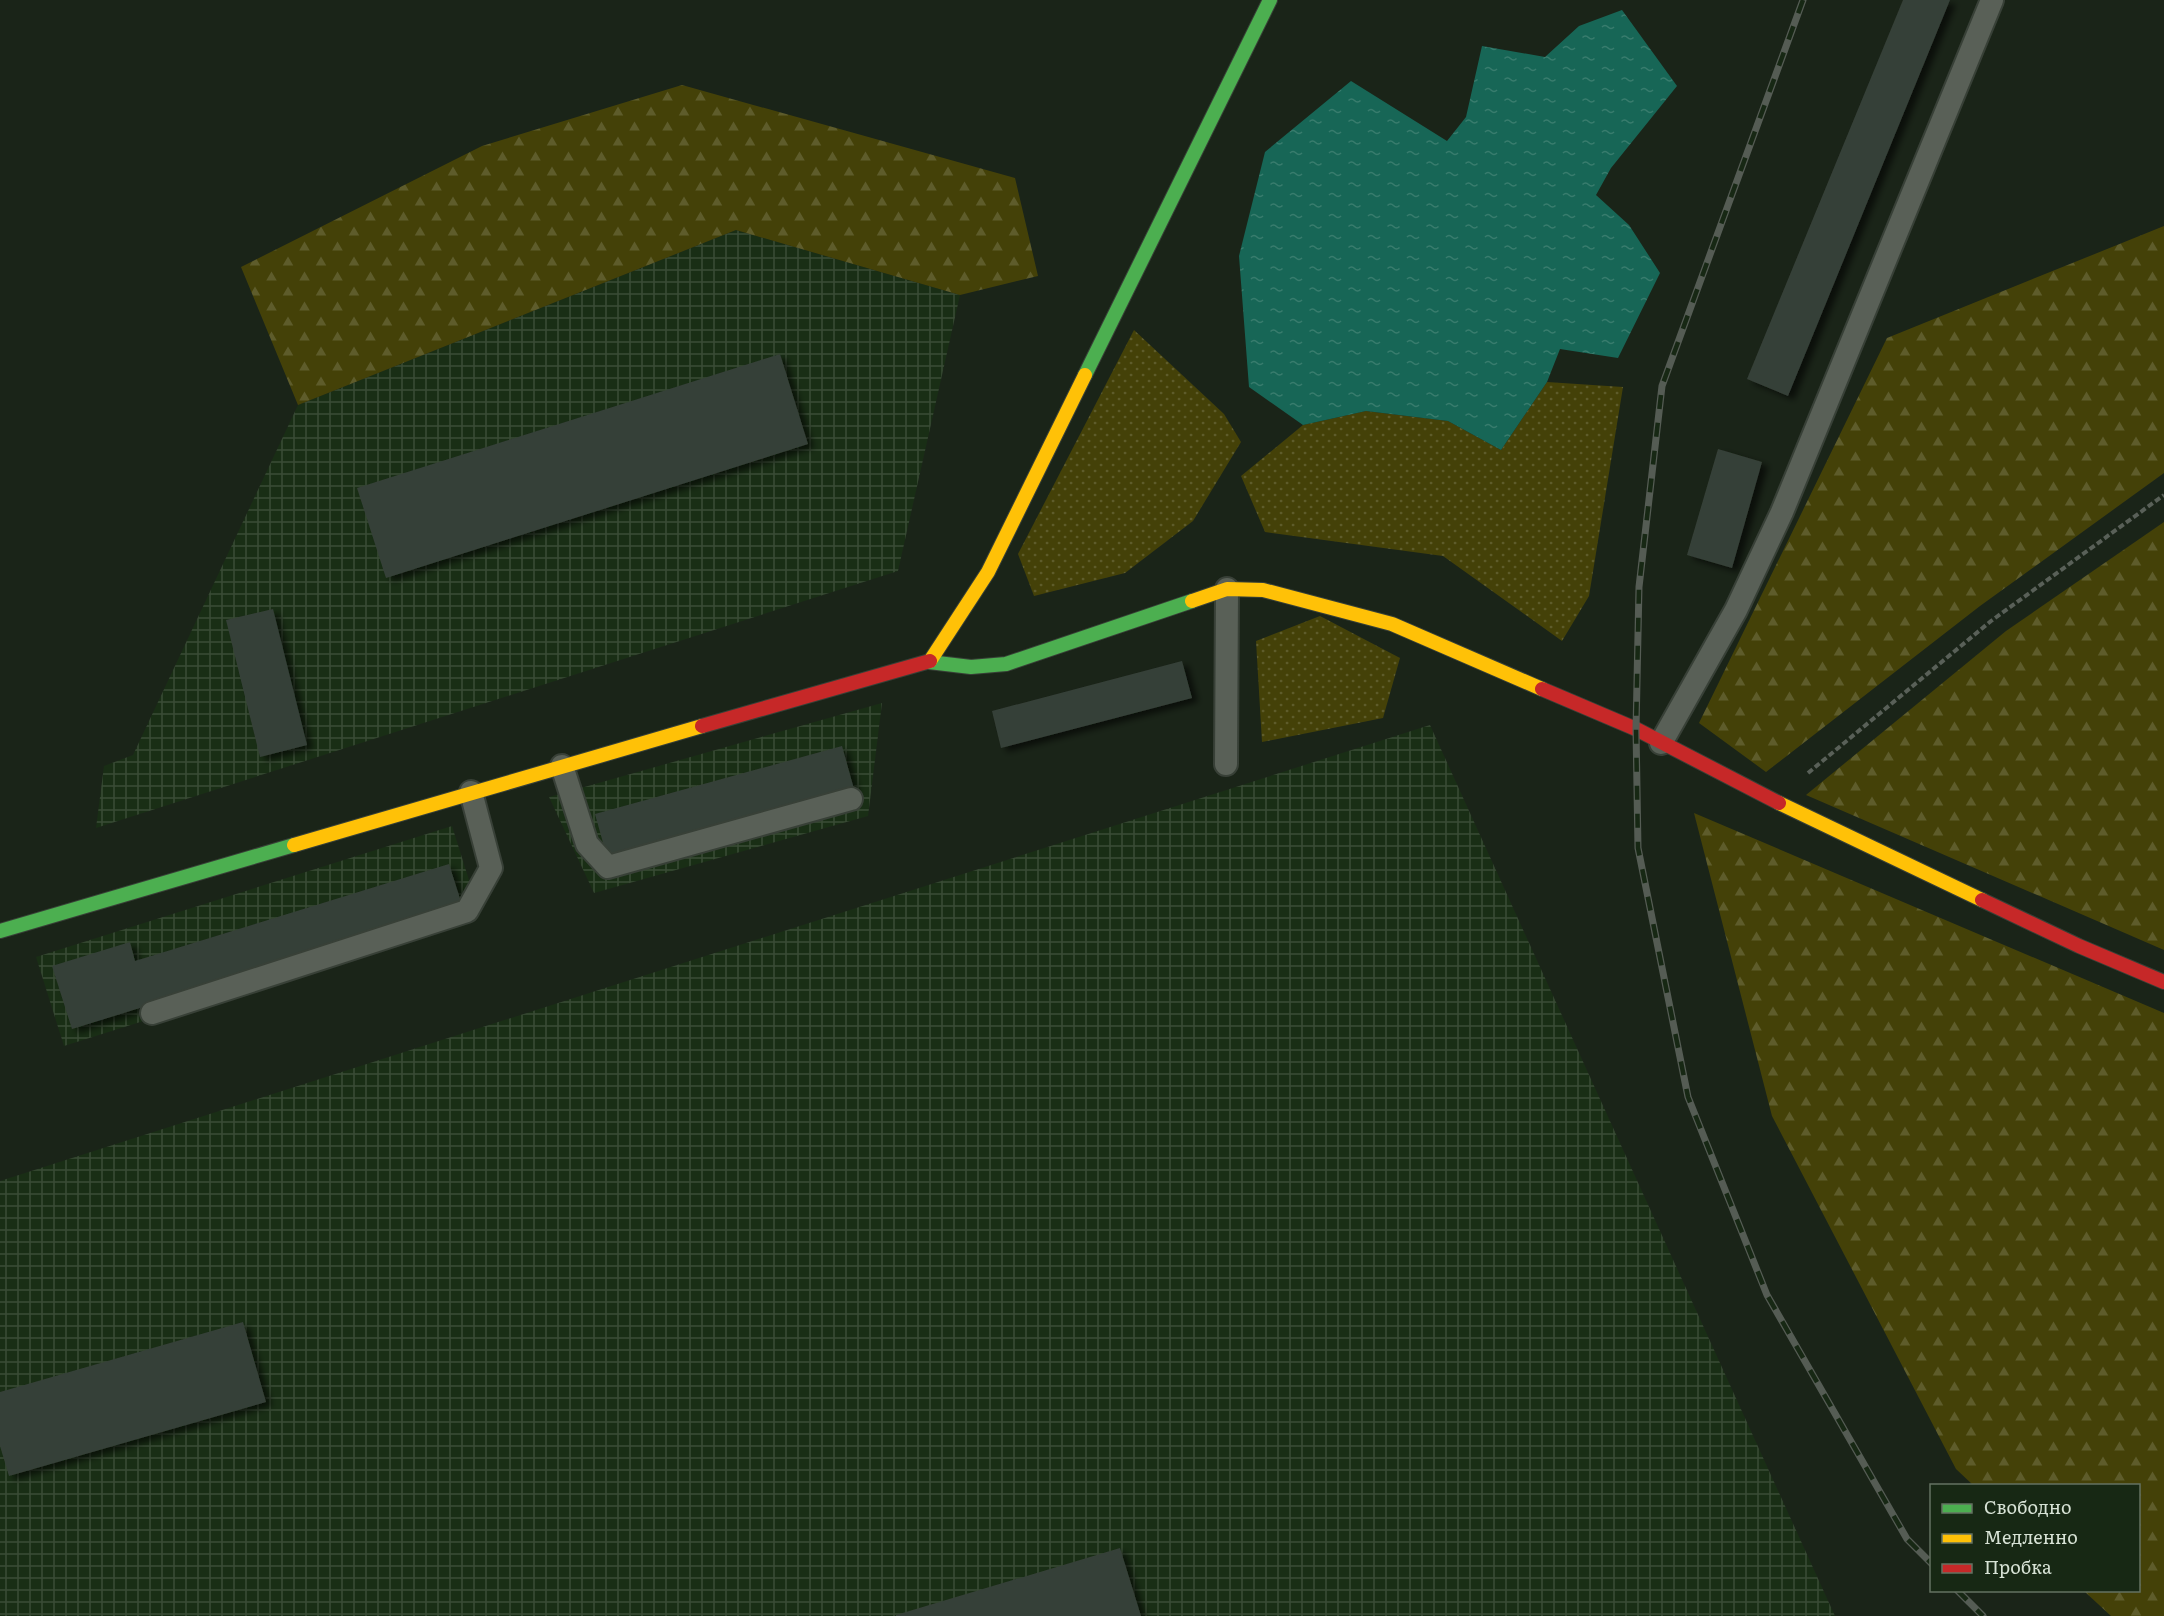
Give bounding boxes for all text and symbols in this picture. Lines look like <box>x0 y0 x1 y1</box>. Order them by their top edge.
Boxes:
legend <box>1930 1484 2140 1592</box>
text: Свободно <box>1984 1493 2072 1520</box>
text: Медленно <box>1984 1523 2078 1550</box>
text: Пробка <box>1984 1553 2052 1580</box>

